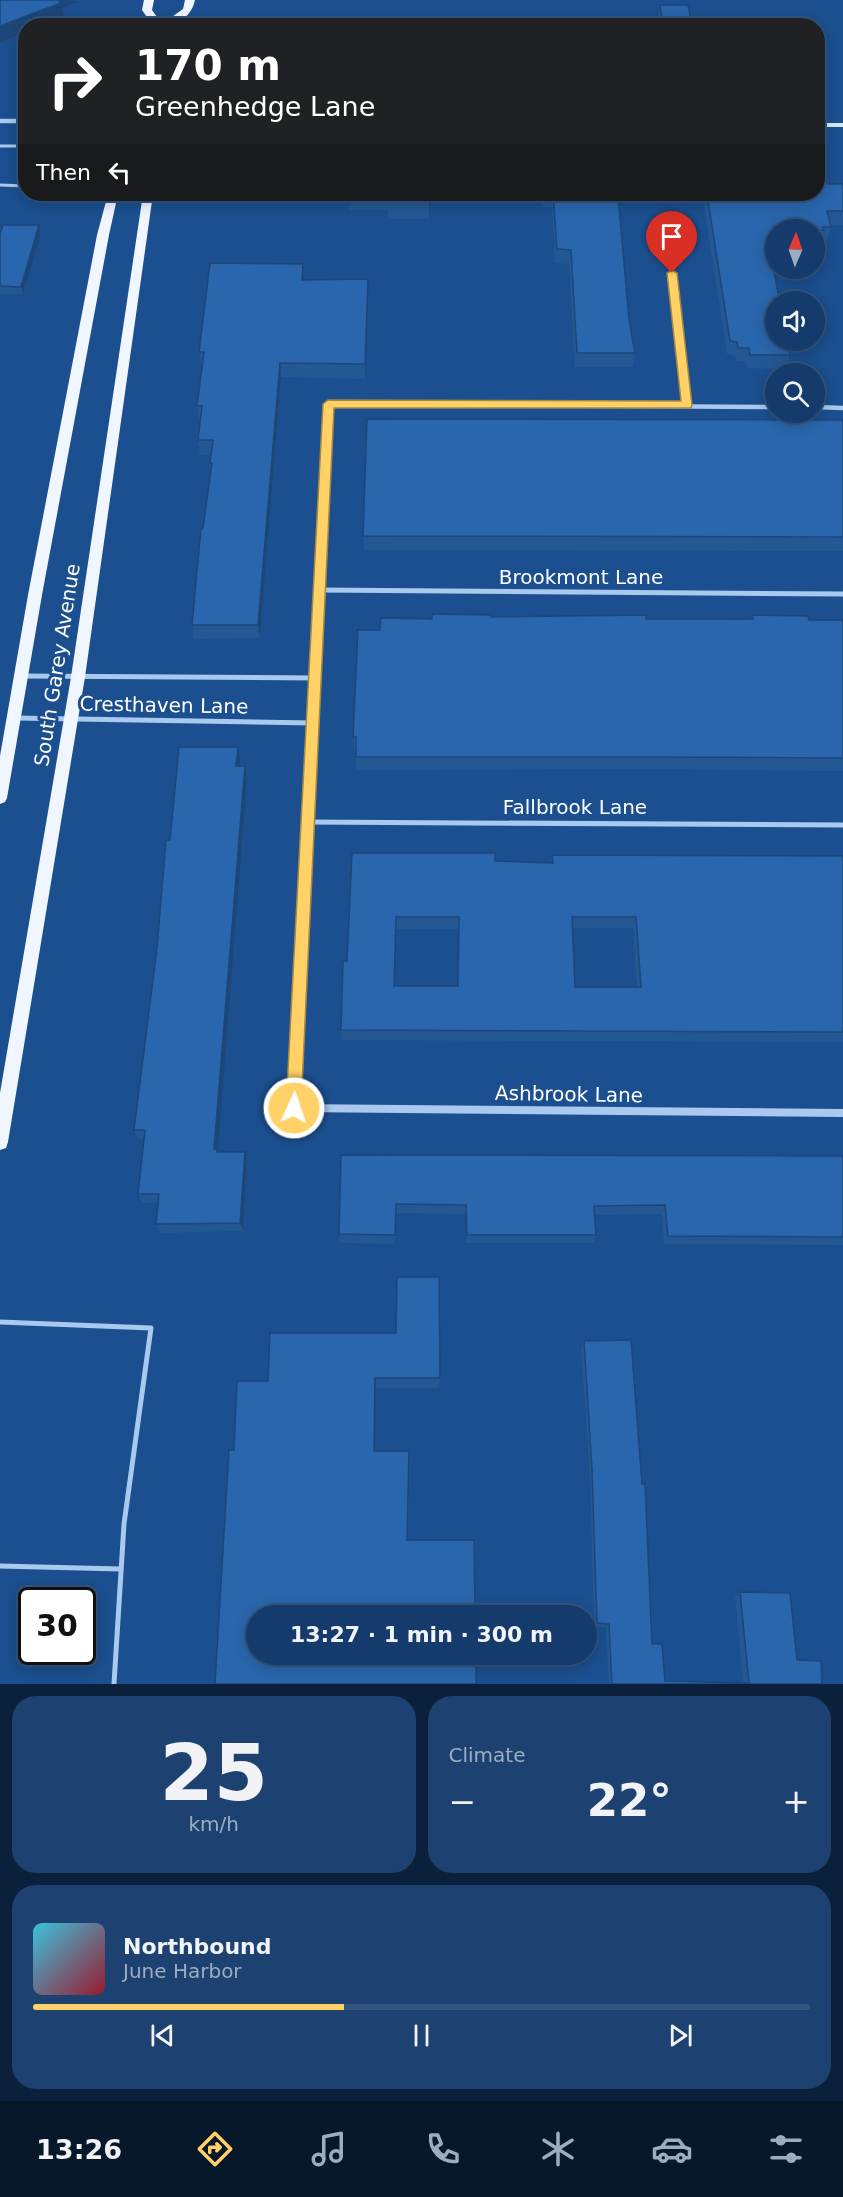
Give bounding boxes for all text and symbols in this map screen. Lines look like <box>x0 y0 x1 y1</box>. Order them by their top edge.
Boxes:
text: 170 m <box>135 41 281 90</box>
icon: right <box>36 42 114 120</box>
text: Greenhedge Lane <box>135 91 375 122</box>
icon: left <box>103 156 136 189</box>
text: Then <box>36 160 91 185</box>
pin <box>646 211 697 273</box>
north arrow <box>765 219 825 279</box>
map controls <box>765 219 825 423</box>
icon: arrive <box>655 220 688 253</box>
button: sound <box>765 291 825 351</box>
button: search <box>765 363 825 423</box>
street label: South Garey Avenue <box>29 562 85 768</box>
street label: Brookmont Lane <box>499 565 663 589</box>
street label: Cresthaven Lane <box>79 692 249 718</box>
street label: Fallbrook Lane <box>503 795 647 819</box>
position arrow <box>262 1076 326 1140</box>
street label: Ashbrook Lane <box>495 1081 643 1107</box>
speed limit sign: 30 <box>18 1587 96 1665</box>
text: 13:27 · 1 min · 300 m <box>290 1622 553 1647</box>
text: 25 <box>159 1728 268 1818</box>
text: Climate <box>449 1743 525 1767</box>
text: 22° <box>587 1774 672 1827</box>
text: − <box>449 1782 476 1821</box>
text: + <box>782 1782 810 1821</box>
text: km/h <box>189 1812 239 1836</box>
text: Northbound <box>123 1934 272 1959</box>
text: June Harbor <box>123 1959 242 1983</box>
icon: previous <box>146 2019 179 2052</box>
icon: pause <box>405 2019 438 2052</box>
icon: next <box>664 2019 697 2052</box>
icon: directions <box>194 2128 236 2170</box>
icon: music <box>308 2128 350 2170</box>
icon: phone <box>422 2128 464 2170</box>
icon: climate <box>537 2128 579 2170</box>
icon: car <box>651 2128 693 2170</box>
icon: filters <box>765 2128 807 2170</box>
text: 13:26 <box>36 2134 122 2165</box>

